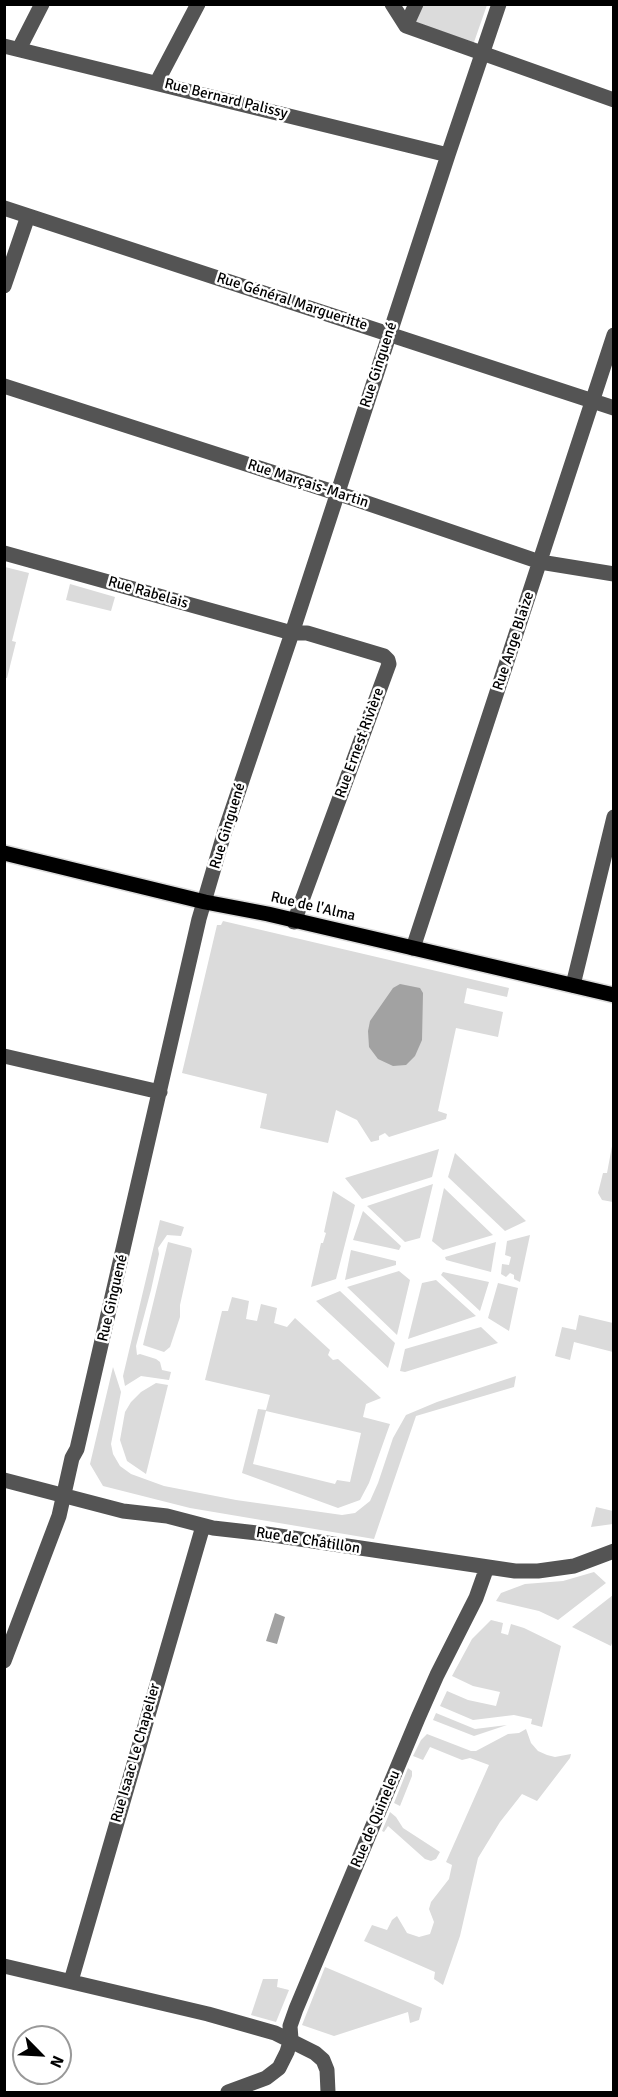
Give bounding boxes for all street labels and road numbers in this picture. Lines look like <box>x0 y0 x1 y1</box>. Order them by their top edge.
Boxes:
street label: Rue Bernard Palissy <box>162 75 290 123</box>
street label: Rue Général Margueritte <box>214 269 370 335</box>
street label: Rue Ginguené <box>357 320 401 410</box>
street label: Rue Marçais-Martin <box>245 456 371 512</box>
street label: Rue Rabelais <box>106 573 190 613</box>
street label: Rue Ange Blaize <box>490 589 538 693</box>
street label: Rue Ernest Rivière <box>332 685 388 801</box>
street label: Rue Ginguené <box>206 781 250 871</box>
street label: Rue de l'Alma <box>269 889 357 925</box>
street label: Rue Ginguené <box>94 1253 132 1343</box>
street label: Rue de Châtillon <box>255 1524 361 1558</box>
street label: Rue Isaac Le Chapelier <box>107 1681 165 1825</box>
street label: Rue de Quineleu <box>347 1768 405 1870</box>

